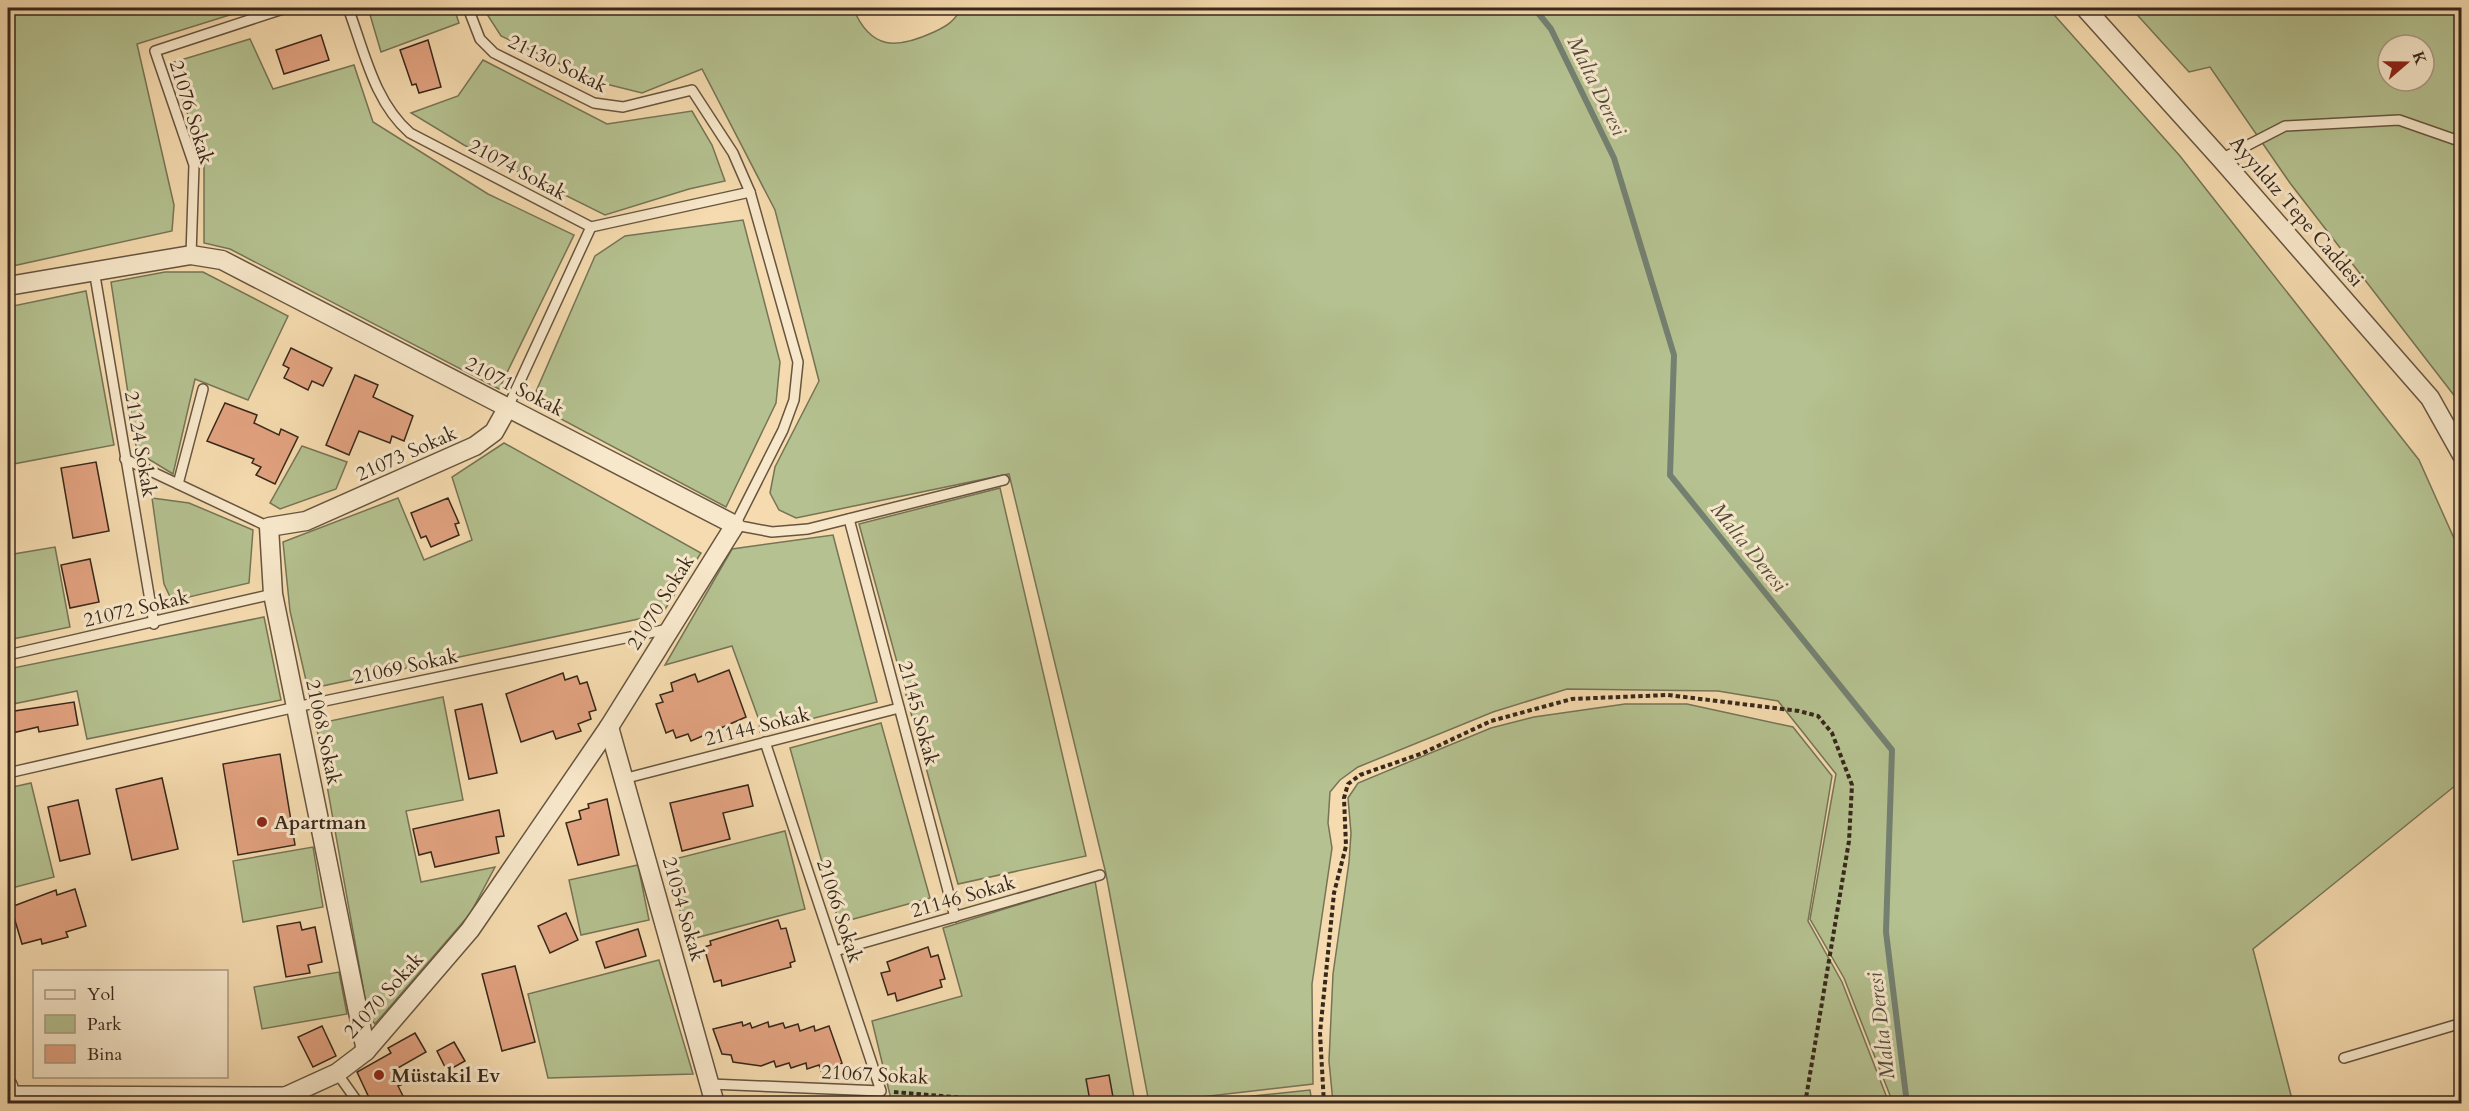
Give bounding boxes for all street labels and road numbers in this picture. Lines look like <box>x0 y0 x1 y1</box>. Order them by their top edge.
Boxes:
street label: 21130 Sokak <box>504 28 612 99</box>
street label: 21076 Sokak <box>163 57 220 168</box>
street label: Ayyıldız Tepe Caddesi <box>2223 130 2370 293</box>
street label: 21074 Sokak <box>464 132 572 207</box>
street label: 21071 Sokak <box>461 350 569 423</box>
street label: 21124 Sokak <box>118 389 163 500</box>
street label: 21073 Sokak <box>352 419 461 488</box>
street label: 21070 Sokak <box>620 549 701 655</box>
street label: 21072 Sokak <box>81 583 192 634</box>
street label: 21069 Sokak <box>350 642 461 691</box>
street label: 21145 Sokak <box>892 658 946 769</box>
street label: 21068 Sokak <box>299 677 348 788</box>
street label: 21144 Sokak <box>702 700 813 753</box>
street label: 21054 Sokak <box>656 854 711 965</box>
street label: 21066 Sokak <box>810 856 869 967</box>
street label: 21146 Sokak <box>908 869 1019 924</box>
street label: 21070 Sokak <box>337 946 430 1044</box>
street label: 21067 Sokak <box>821 1058 930 1091</box>

